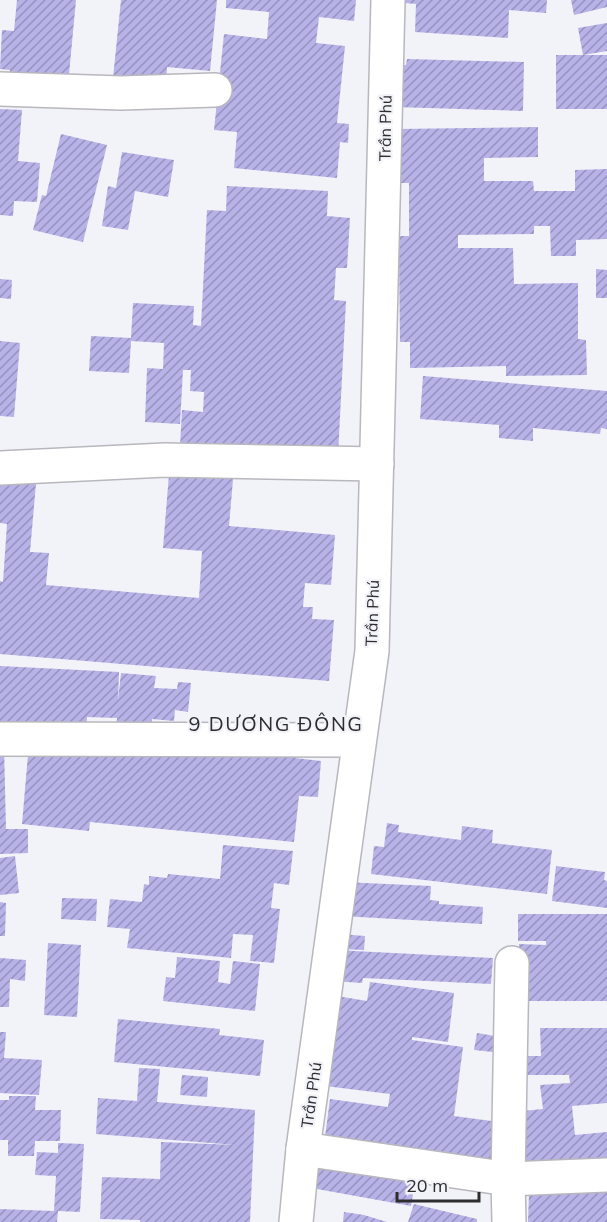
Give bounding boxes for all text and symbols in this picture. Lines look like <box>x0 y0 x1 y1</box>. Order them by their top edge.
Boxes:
street label: Trần Phú <box>374 95 396 161</box>
street label: Trần Phú <box>361 579 383 647</box>
district label: 9 DƯƠNG ĐÔNG <box>189 711 363 736</box>
street label: Trần Phú <box>296 1061 326 1129</box>
scale bar <box>397 1165 480 1203</box>
text: 20 m <box>406 1174 448 1197</box>

